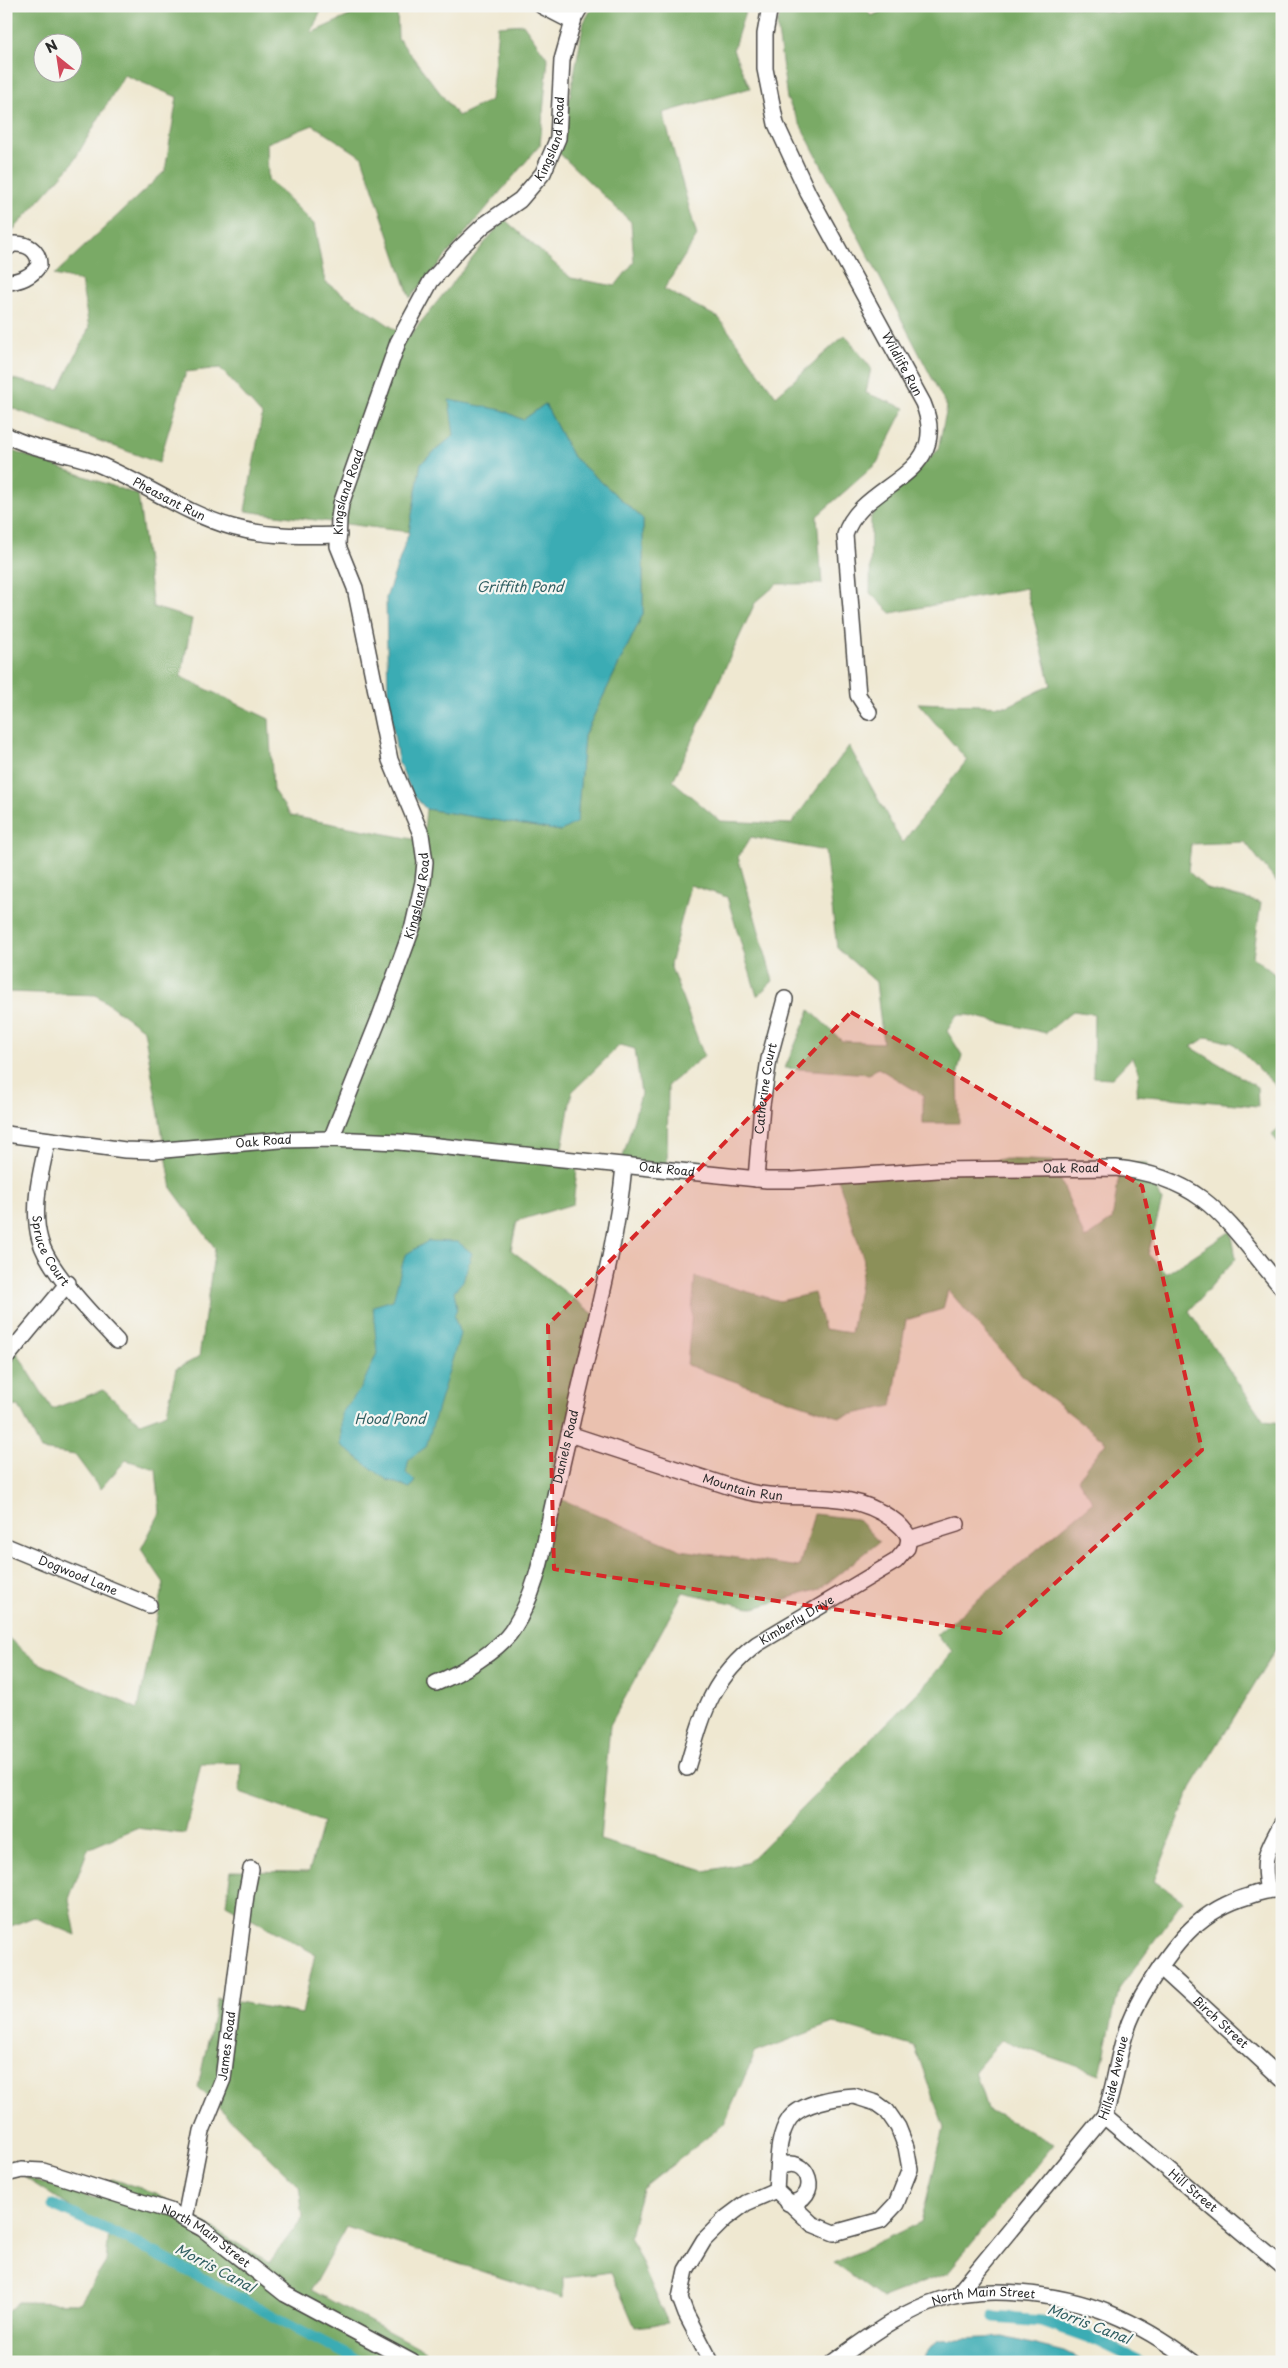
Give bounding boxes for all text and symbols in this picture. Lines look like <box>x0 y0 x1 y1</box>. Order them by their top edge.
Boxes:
north arrow <box>32 32 82 82</box>
text: N <box>41 34 61 58</box>
street label: Kingsland Road <box>530 96 568 185</box>
street label: Wildlife Run <box>878 329 928 399</box>
street label: Kingsland Road <box>328 447 368 535</box>
street label: Pheasant Run <box>130 472 209 525</box>
water label: Griffith Pond <box>477 576 566 597</box>
street label: Kingsland Road <box>399 851 433 941</box>
street label: Catherine Court <box>750 1040 781 1135</box>
street label: Oak Road <box>235 1130 292 1152</box>
street label: Oak Road <box>638 1157 696 1181</box>
street label: Oak Road <box>1043 1158 1099 1177</box>
street label: Spruce Court <box>28 1215 74 1290</box>
water label: Hood Pond <box>355 1408 428 1429</box>
street label: Daniels Road <box>548 1408 582 1485</box>
street label: Mountain Run <box>700 1468 783 1504</box>
street label: Dogwood Lane <box>36 1550 121 1599</box>
street label: Kimberly Drive <box>756 1590 837 1649</box>
street label: Birch Street <box>1189 1991 1253 2052</box>
street label: James Road <box>213 2010 239 2082</box>
street label: Hillside Avenue <box>1093 2033 1132 2123</box>
street label: Hill Street <box>1165 2164 1222 2216</box>
street label: North Main Street <box>159 2199 255 2271</box>
water label: Morris Canal <box>172 2238 261 2298</box>
street label: North Main Street <box>929 2282 1037 2310</box>
water label: Morris Canal <box>1045 2298 1136 2350</box>

